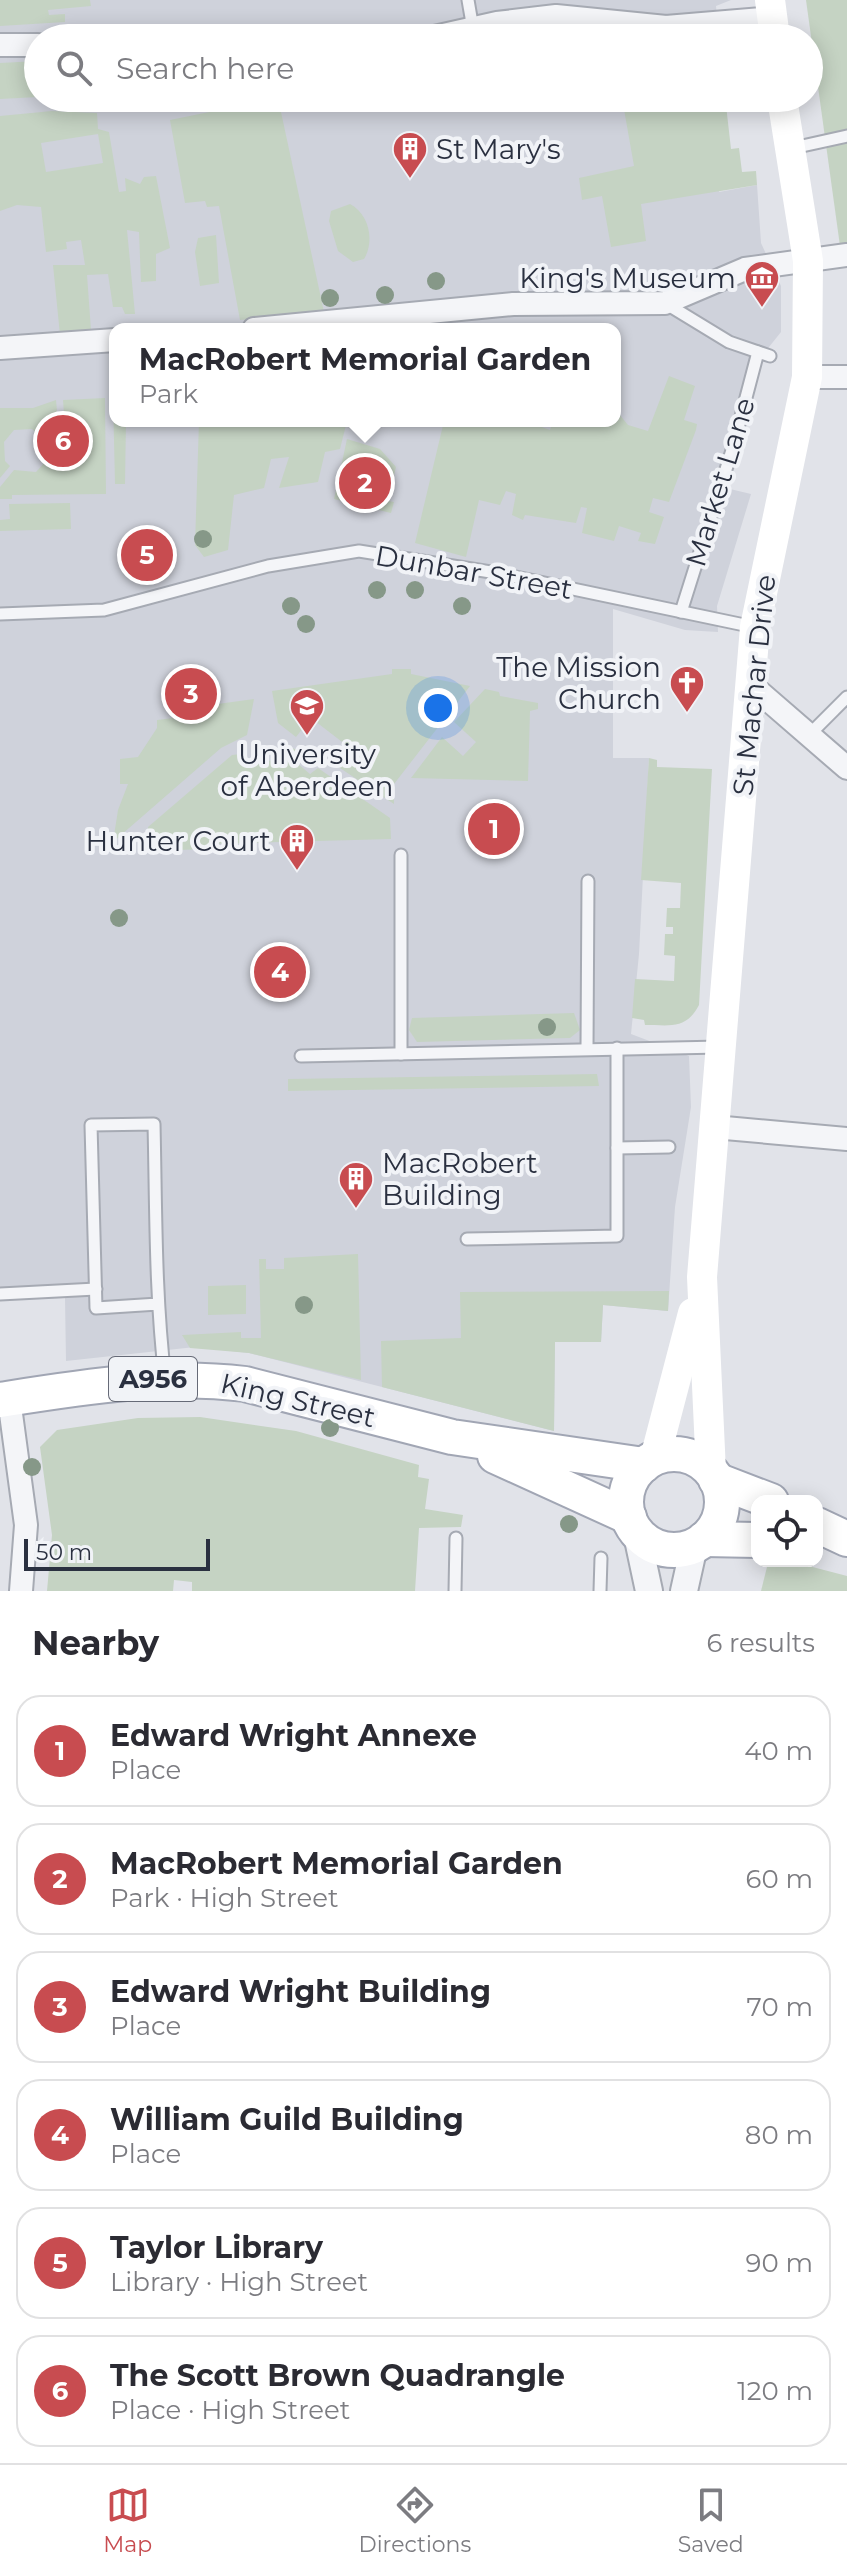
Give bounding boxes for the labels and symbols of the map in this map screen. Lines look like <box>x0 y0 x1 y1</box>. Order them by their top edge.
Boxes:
building icon: St Mary's <box>391 130 429 180</box>
place label: St Mary's <box>436 132 561 166</box>
museum icon: King's Museum <box>743 259 781 309</box>
place label: King's Museum <box>519 261 736 295</box>
street label: Market Lane <box>678 393 762 571</box>
pin: 6 <box>37 411 89 471</box>
pin: 2 <box>339 453 391 513</box>
pin: 5 <box>121 525 173 585</box>
street label: Dunbar Street <box>373 538 575 606</box>
street label: St Machar Drive <box>725 573 783 797</box>
place label: The Mission Church <box>496 650 661 716</box>
pin: 3 <box>165 664 217 724</box>
church icon: The Mission Church <box>668 664 706 714</box>
school or university icon: University of Aberdeen <box>288 687 326 737</box>
your location <box>418 688 458 728</box>
place label: University of Aberdeen <box>221 737 393 803</box>
pin: 1 <box>468 799 520 859</box>
building icon: Hunter Court <box>278 822 316 872</box>
place label: Hunter Court <box>86 824 271 858</box>
pin: 4 <box>254 942 306 1002</box>
place label: MacRobert Building <box>382 1146 538 1212</box>
building icon: MacRobert Building <box>337 1160 375 1210</box>
road number: A956 <box>109 1357 197 1401</box>
street label: King Street <box>217 1366 379 1434</box>
scale bar <box>24 1535 210 1571</box>

